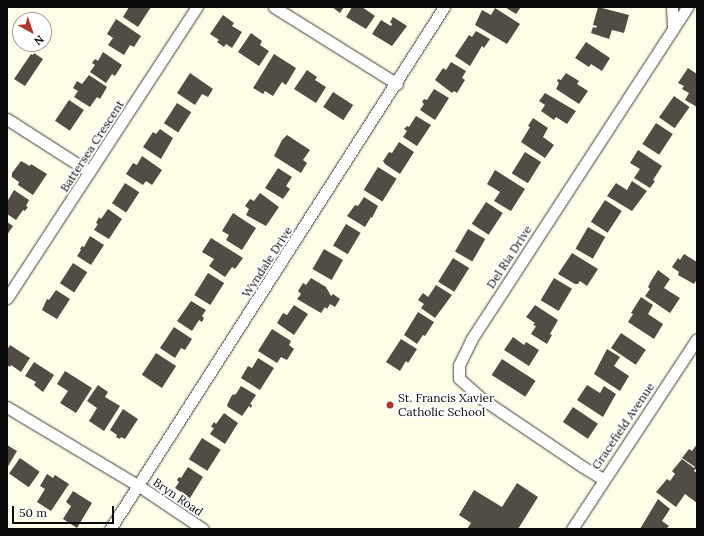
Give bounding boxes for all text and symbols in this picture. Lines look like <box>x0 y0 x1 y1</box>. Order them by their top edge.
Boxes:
north arrow <box>12 12 52 52</box>
text: N <box>31 32 47 49</box>
street label: Battersea Crescent <box>57 98 127 194</box>
street label: Del Ria Drive <box>483 223 535 291</box>
street label: Wyndale Drive <box>239 224 295 300</box>
street label: Gracefield Avenue <box>589 380 657 472</box>
place label: St. Francis Xavier Catholic School <box>398 391 494 419</box>
marker: St. Francis Xavier Catholic School <box>385 400 395 410</box>
street label: Bryn Road <box>150 475 206 519</box>
scale bar <box>14 498 116 524</box>
text: 50 m <box>19 505 47 520</box>

